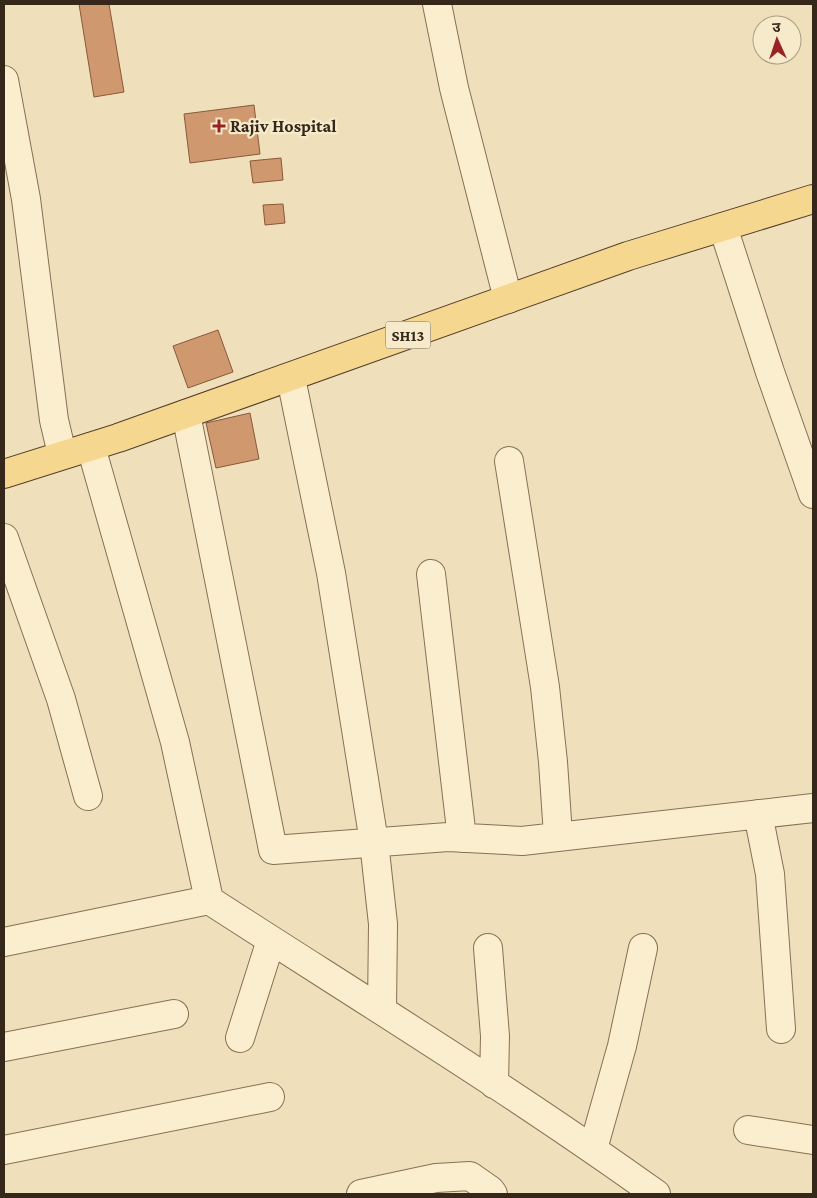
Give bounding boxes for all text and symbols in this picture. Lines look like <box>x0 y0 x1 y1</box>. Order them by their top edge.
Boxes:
north arrow <box>752 15 802 65</box>
text: उ <box>772 19 782 35</box>
place label: Rajiv Hospital <box>230 116 337 137</box>
marker: Rajiv Hospital <box>212 119 226 133</box>
road number: SH13 <box>386 322 430 348</box>

